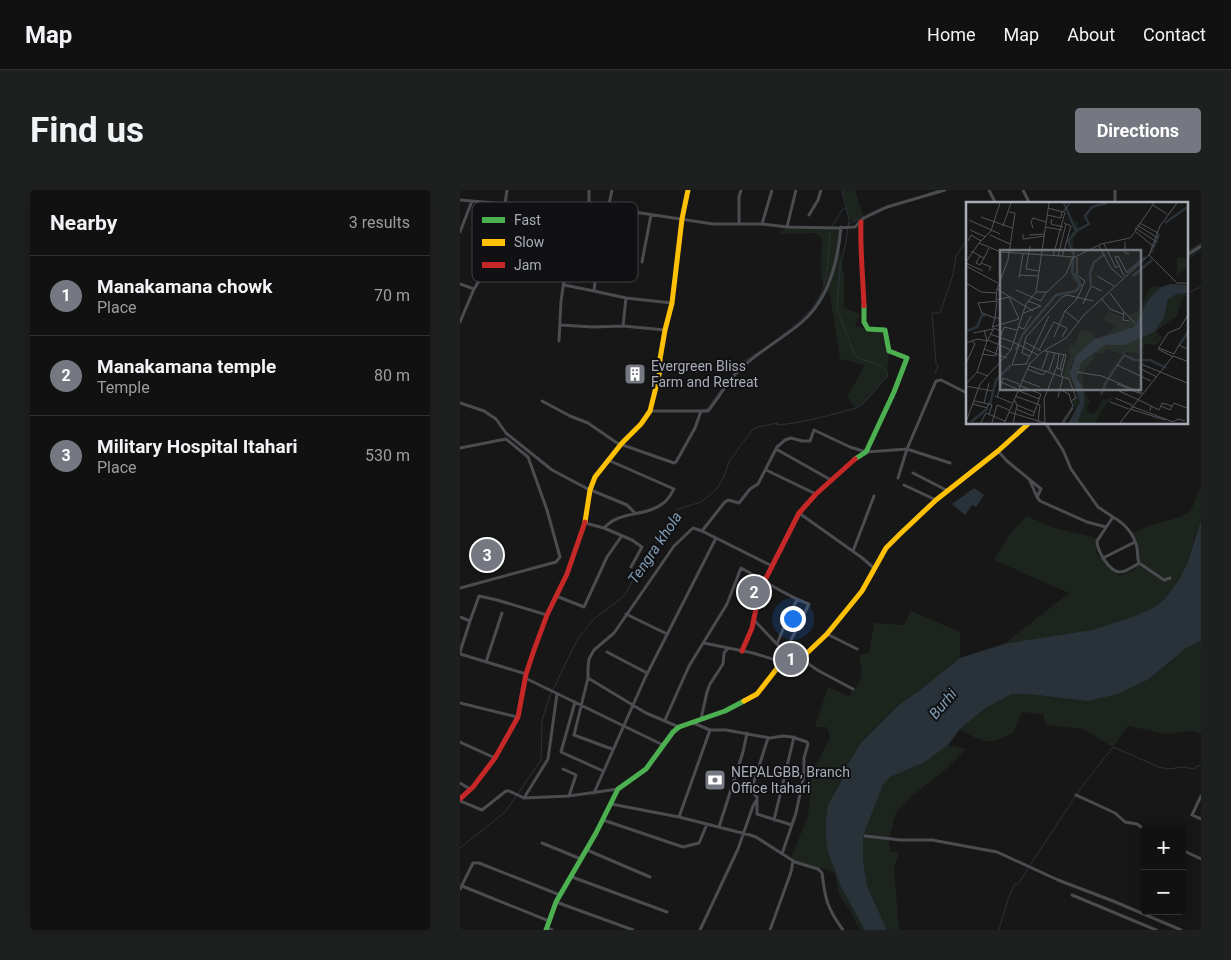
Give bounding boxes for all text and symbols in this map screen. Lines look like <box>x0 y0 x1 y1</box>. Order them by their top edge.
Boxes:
text: Map <box>25 21 72 49</box>
text: Home <box>927 24 976 45</box>
text: Map <box>1004 24 1039 45</box>
text: About <box>1067 24 1115 45</box>
text: Contact <box>1143 24 1206 45</box>
button: Directions <box>1075 108 1201 153</box>
text: Find us <box>30 110 144 151</box>
legend <box>472 202 638 282</box>
inset map <box>966 202 1188 425</box>
text: Nearby <box>50 211 117 235</box>
text: Fast <box>514 212 541 228</box>
text: 3 results <box>349 213 410 232</box>
text: Slow <box>514 234 545 250</box>
text: Jam <box>514 257 542 273</box>
text: Manakamana chowk <box>97 275 272 298</box>
text: 1 <box>61 286 71 305</box>
text: 70 m <box>374 286 410 305</box>
text: Place <box>97 298 137 317</box>
text: Manakamana temple <box>97 355 276 378</box>
place label: Evergreen Bliss Farm and Retreat <box>651 358 759 390</box>
building icon: Evergreen Bliss Farm and Retreat <box>623 362 647 386</box>
text: 2 <box>61 366 71 385</box>
text: 80 m <box>374 366 410 385</box>
text: Temple <box>97 378 150 397</box>
text: Military Hospital Itahari <box>97 435 298 458</box>
text: 3 <box>61 446 71 465</box>
text: 530 m <box>365 446 410 465</box>
text: Place <box>97 458 137 477</box>
water label: Tengra khola <box>624 508 686 588</box>
pin: 3 <box>471 536 503 574</box>
pin: 2 <box>738 573 770 611</box>
your location <box>780 606 806 632</box>
pin: 1 <box>775 640 807 678</box>
water label: Burhi <box>925 685 961 723</box>
place label: NEPALGBB, Branch Office Itahari <box>731 764 850 796</box>
bank icon: NEPALGBB, Branch Office Itahari <box>703 768 727 792</box>
map controls <box>1141 825 1186 915</box>
button: + <box>1141 825 1186 870</box>
button: − <box>1141 870 1186 915</box>

